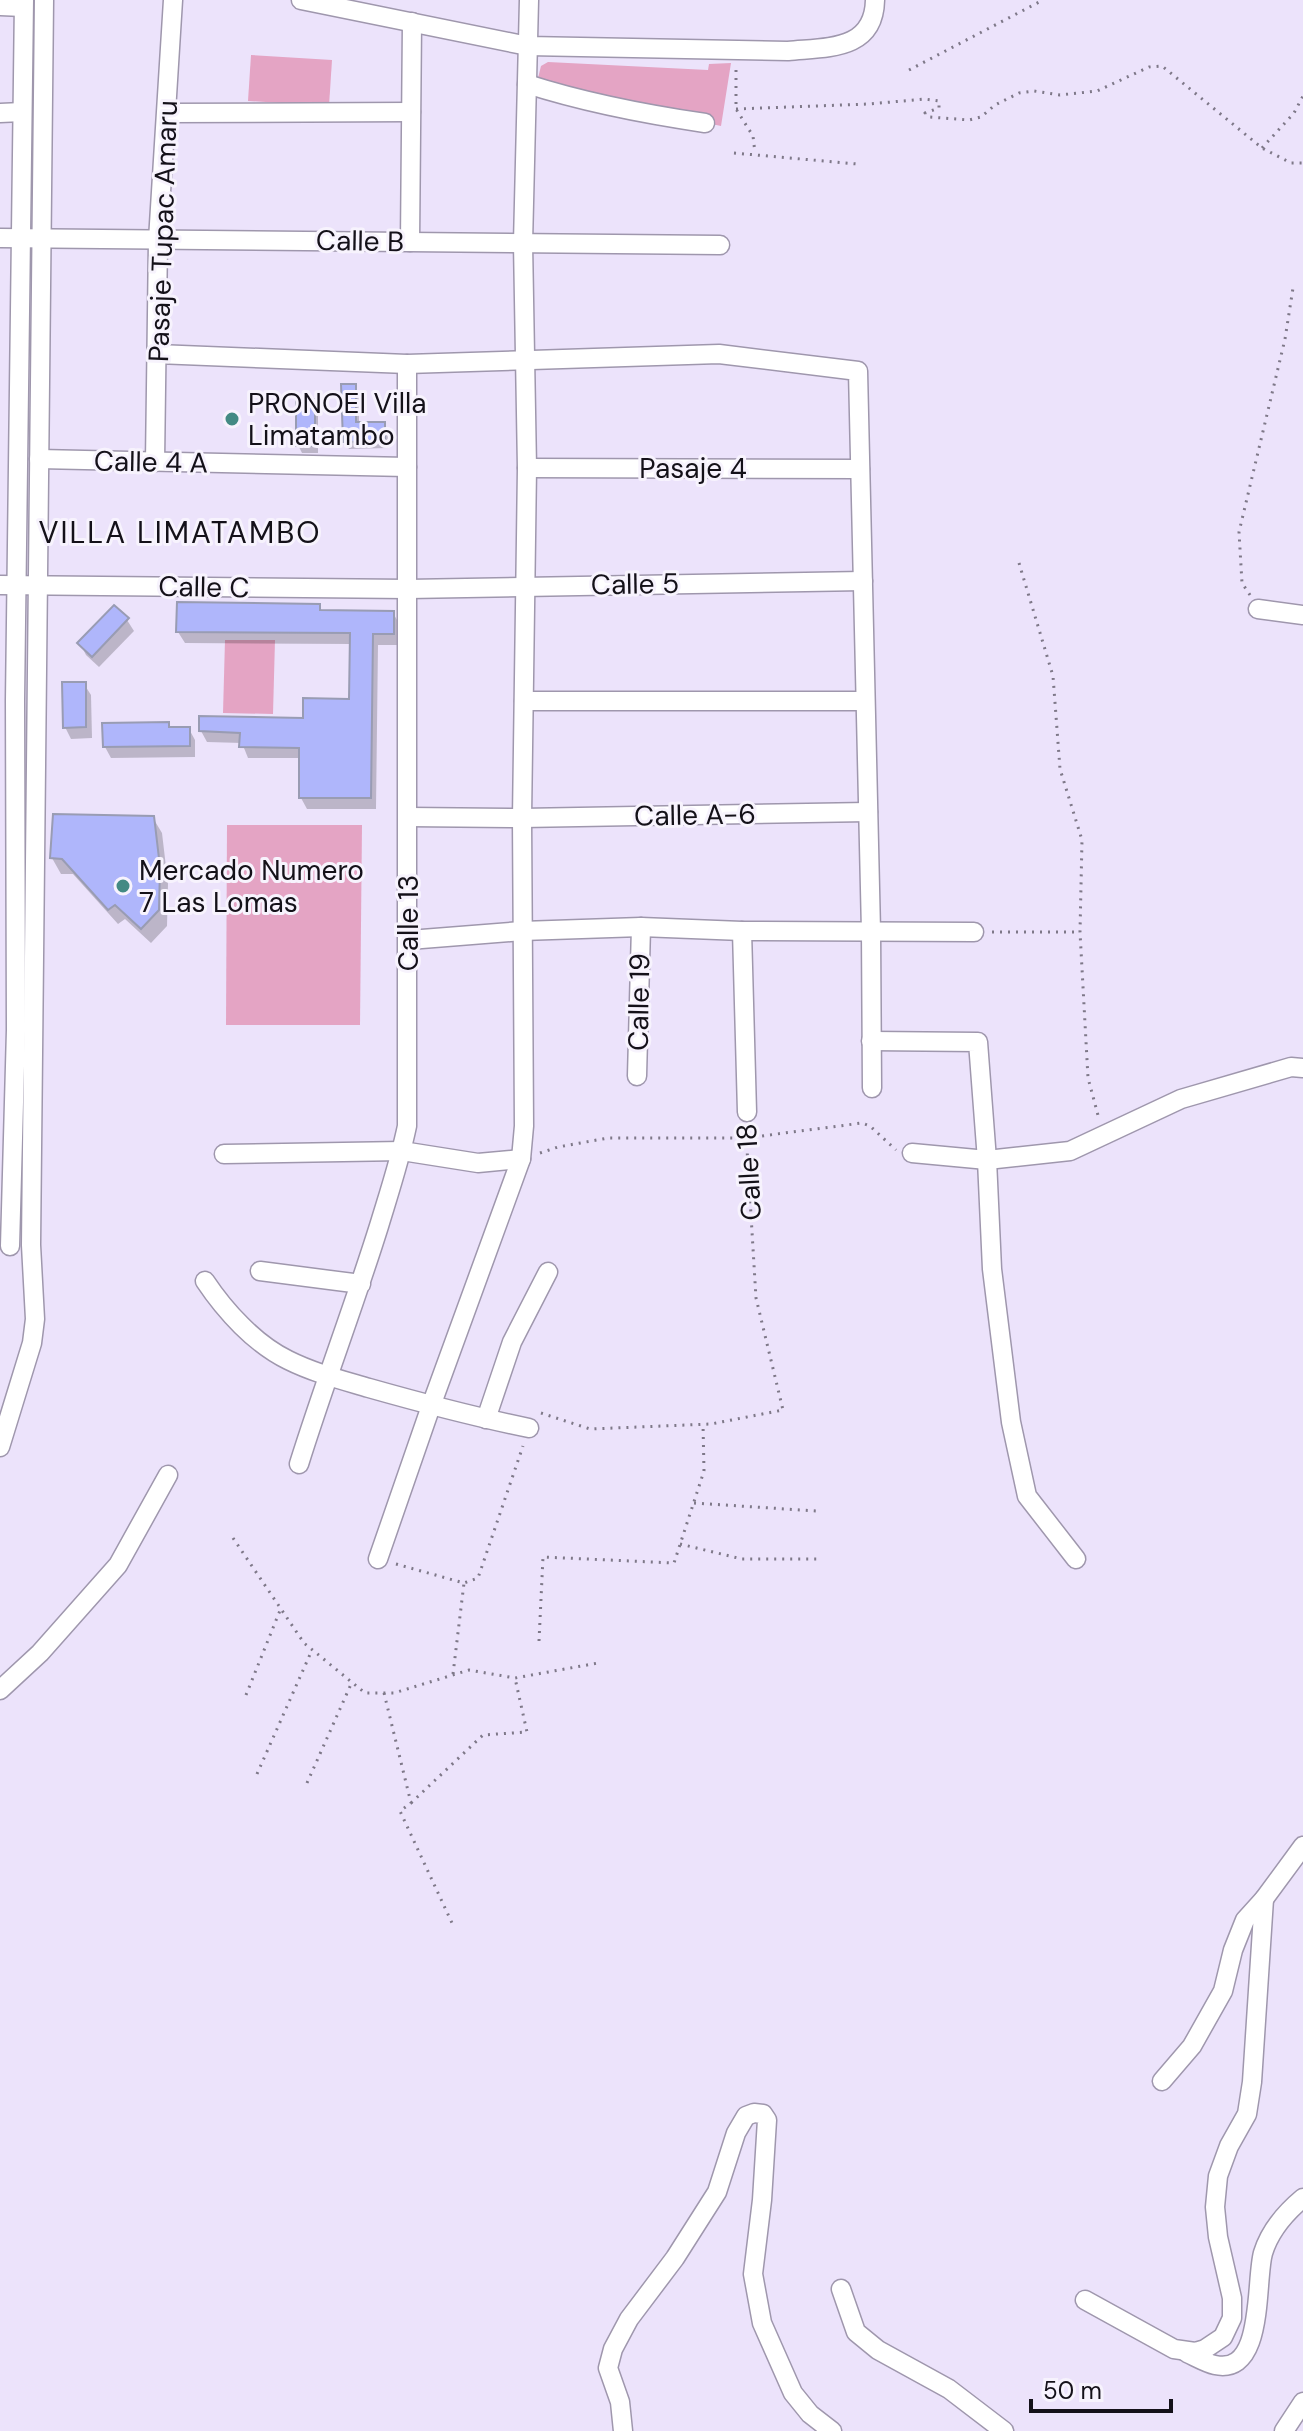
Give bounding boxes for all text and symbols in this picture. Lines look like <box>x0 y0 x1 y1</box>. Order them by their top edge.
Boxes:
street label: Pasaje Tupac Amaru <box>140 99 186 363</box>
street label: Calle B <box>316 222 404 260</box>
place label: PRONOEI Villa Limatambo <box>248 385 427 454</box>
marker: PRONOEI Villa Limatambo <box>223 410 241 428</box>
street label: Calle 4 A <box>94 443 208 481</box>
street label: Pasaje 4 <box>639 450 747 487</box>
district label: VILLA LIMATAMBO <box>38 513 322 552</box>
street label: Calle 5 <box>591 565 679 603</box>
street label: Calle C <box>158 568 250 606</box>
street label: Calle A-6 <box>634 795 756 835</box>
place label: Mercado Numero 7 Las Lomas <box>139 852 364 921</box>
street label: Calle 13 <box>390 875 427 971</box>
marker: Mercado Numero 7 Las Lomas <box>114 877 132 895</box>
street label: Calle 19 <box>620 953 658 1051</box>
street label: Calle 18 <box>728 1123 770 1221</box>
scale bar <box>1031 2363 1171 2413</box>
text: 50 m <box>1043 2375 1102 2406</box>

